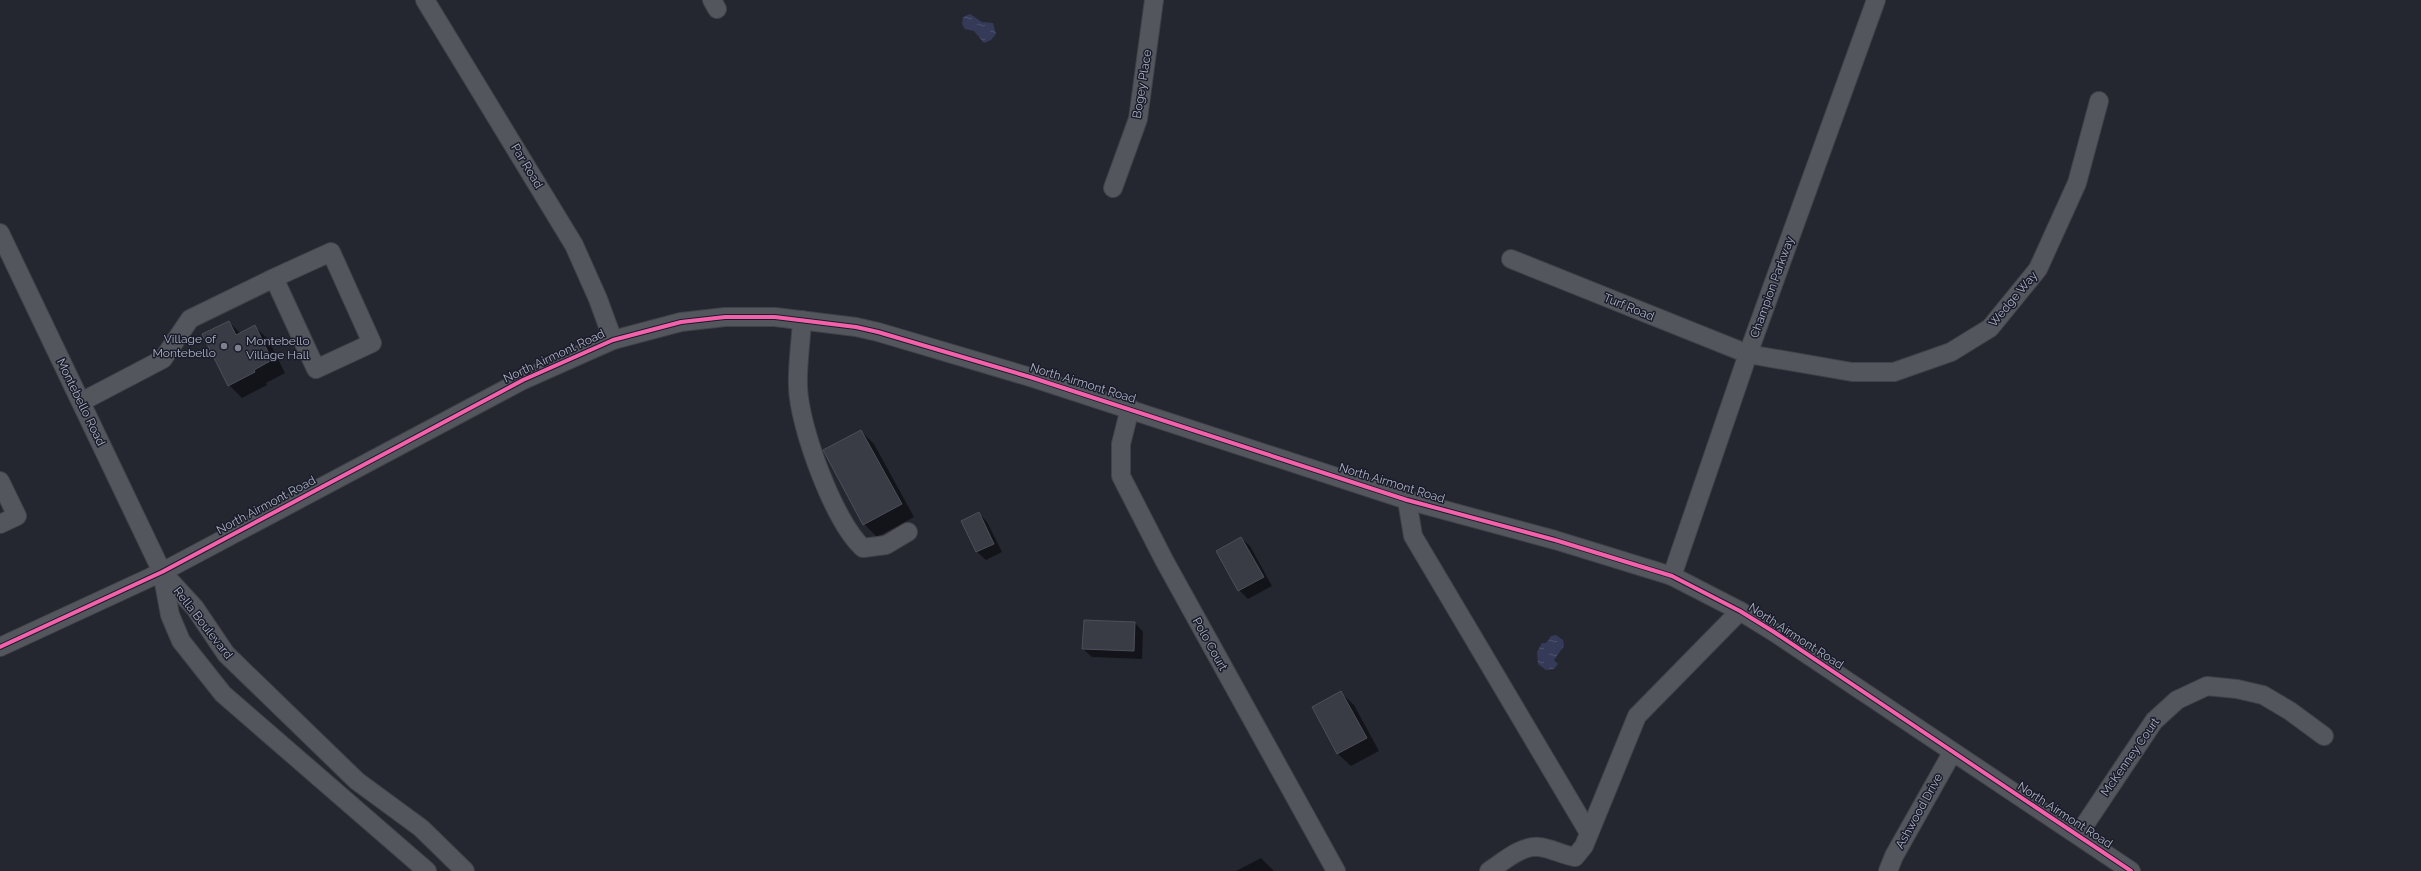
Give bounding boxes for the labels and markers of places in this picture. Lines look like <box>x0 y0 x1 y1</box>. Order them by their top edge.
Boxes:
place label: Village of Montebello <box>152 332 217 360</box>
place label: Montebello Village Hall <box>246 334 310 362</box>
marker: Village of Montebello <box>219 341 229 351</box>
marker: Montebello Village Hall <box>233 343 243 353</box>

